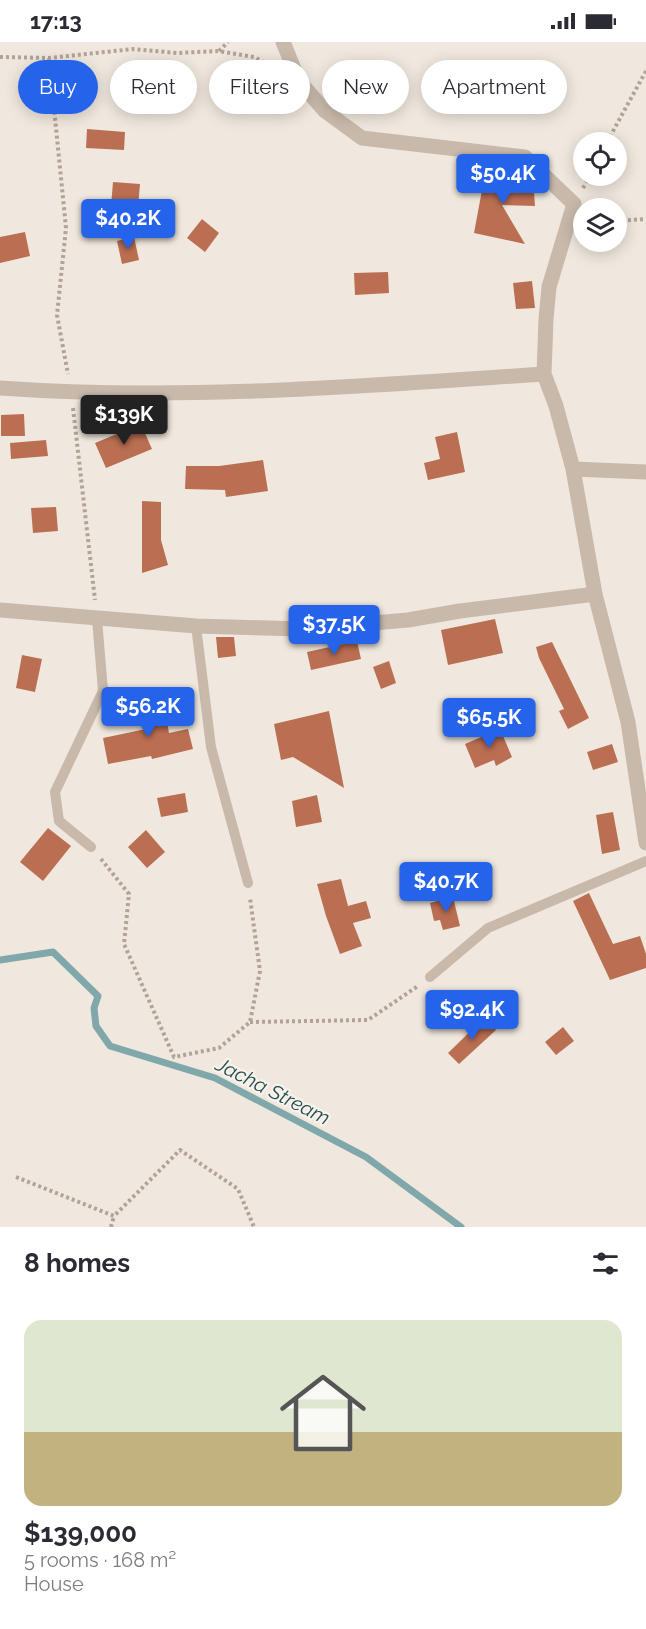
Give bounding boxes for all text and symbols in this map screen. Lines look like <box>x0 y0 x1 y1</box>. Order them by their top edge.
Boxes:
text: 17:13 <box>30 8 82 34</box>
chip: Buy <box>18 60 98 114</box>
chip: Rent <box>110 60 197 114</box>
chip: Filters <box>209 60 310 114</box>
chip: New <box>322 60 409 114</box>
chip: Apartment <box>421 60 567 114</box>
map controls <box>573 132 627 252</box>
button: locate <box>573 132 627 186</box>
pin: $50.4K <box>454 154 552 205</box>
text: $50.4K <box>470 161 536 185</box>
button: layers <box>573 198 627 252</box>
pin: $40.2K <box>79 199 177 250</box>
text: $40.2K <box>95 206 161 230</box>
pin: $139K <box>82 395 166 446</box>
text: $139K <box>95 402 153 426</box>
pin: $37.5K <box>285 605 383 656</box>
text: $37.5K <box>303 612 365 636</box>
pin: $56.2K <box>99 687 197 738</box>
text: $56.2K <box>115 694 181 718</box>
pin: $65.5K <box>440 698 538 749</box>
text: $65.5K <box>457 705 521 729</box>
pin: $40.7K <box>397 862 495 913</box>
text: $40.7K <box>413 869 479 893</box>
pin: $92.4K <box>423 990 521 1041</box>
text: $92.4K <box>439 997 505 1021</box>
water label: Jacha Stream <box>211 1052 334 1130</box>
icon: filters <box>589 1247 622 1280</box>
text: 8 homes <box>24 1248 130 1278</box>
icon: home <box>269 1359 377 1467</box>
text: $139,000 <box>24 1518 137 1548</box>
text: 5 rooms · 168 m² <box>24 1548 176 1572</box>
text: House <box>24 1572 84 1596</box>

